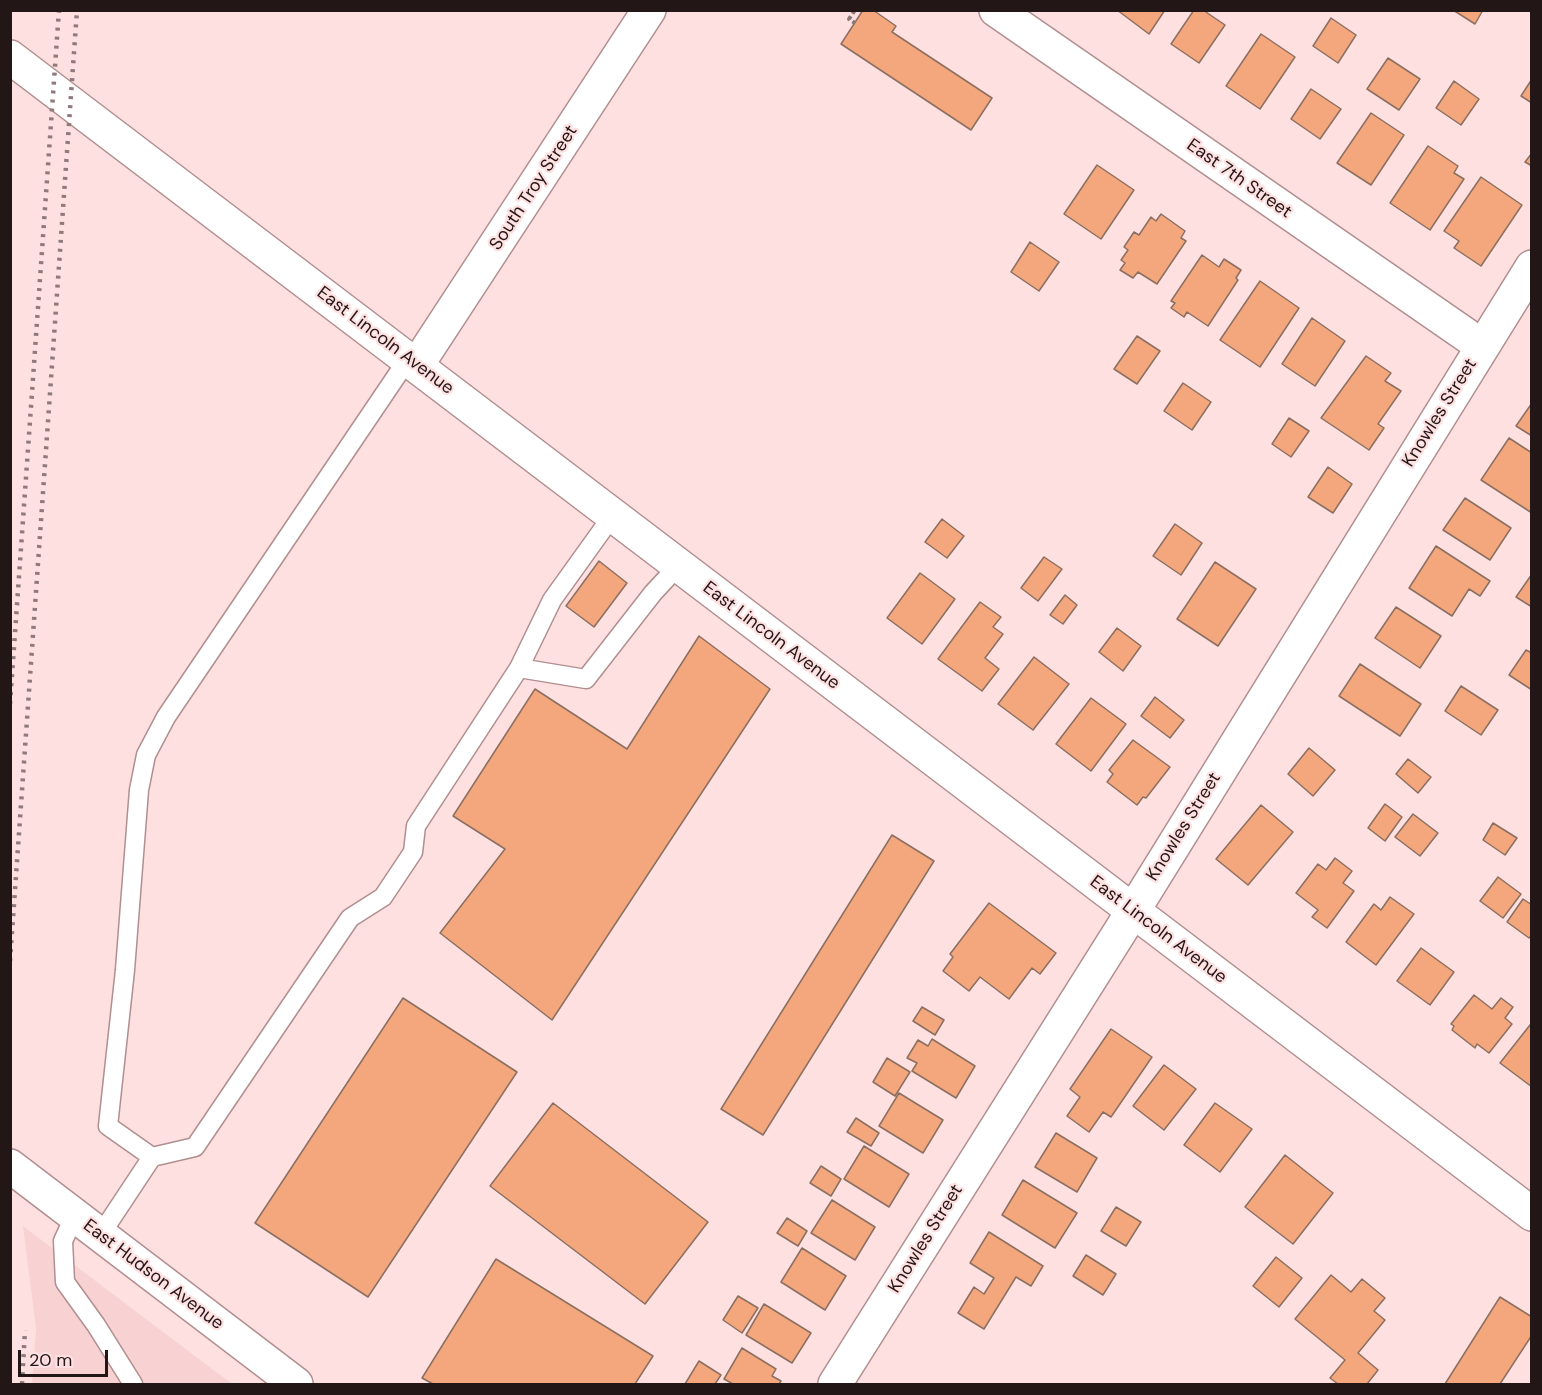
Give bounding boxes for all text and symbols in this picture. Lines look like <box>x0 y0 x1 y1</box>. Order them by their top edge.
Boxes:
street label: South Troy Street <box>486 121 582 255</box>
street label: East 7th Street <box>1182 135 1296 223</box>
street label: East Lincoln Avenue <box>312 282 458 400</box>
street label: Knowles Street <box>1398 355 1482 471</box>
street label: East Lincoln Avenue <box>698 577 844 695</box>
street label: Knowles Street <box>1142 769 1226 885</box>
street label: East Lincoln Avenue <box>1085 871 1231 989</box>
street label: Knowles Street <box>884 1181 968 1297</box>
street label: East Hudson Avenue <box>78 1215 228 1335</box>
scale bar <box>21 1338 111 1376</box>
text: 20 m <box>29 1348 72 1372</box>

